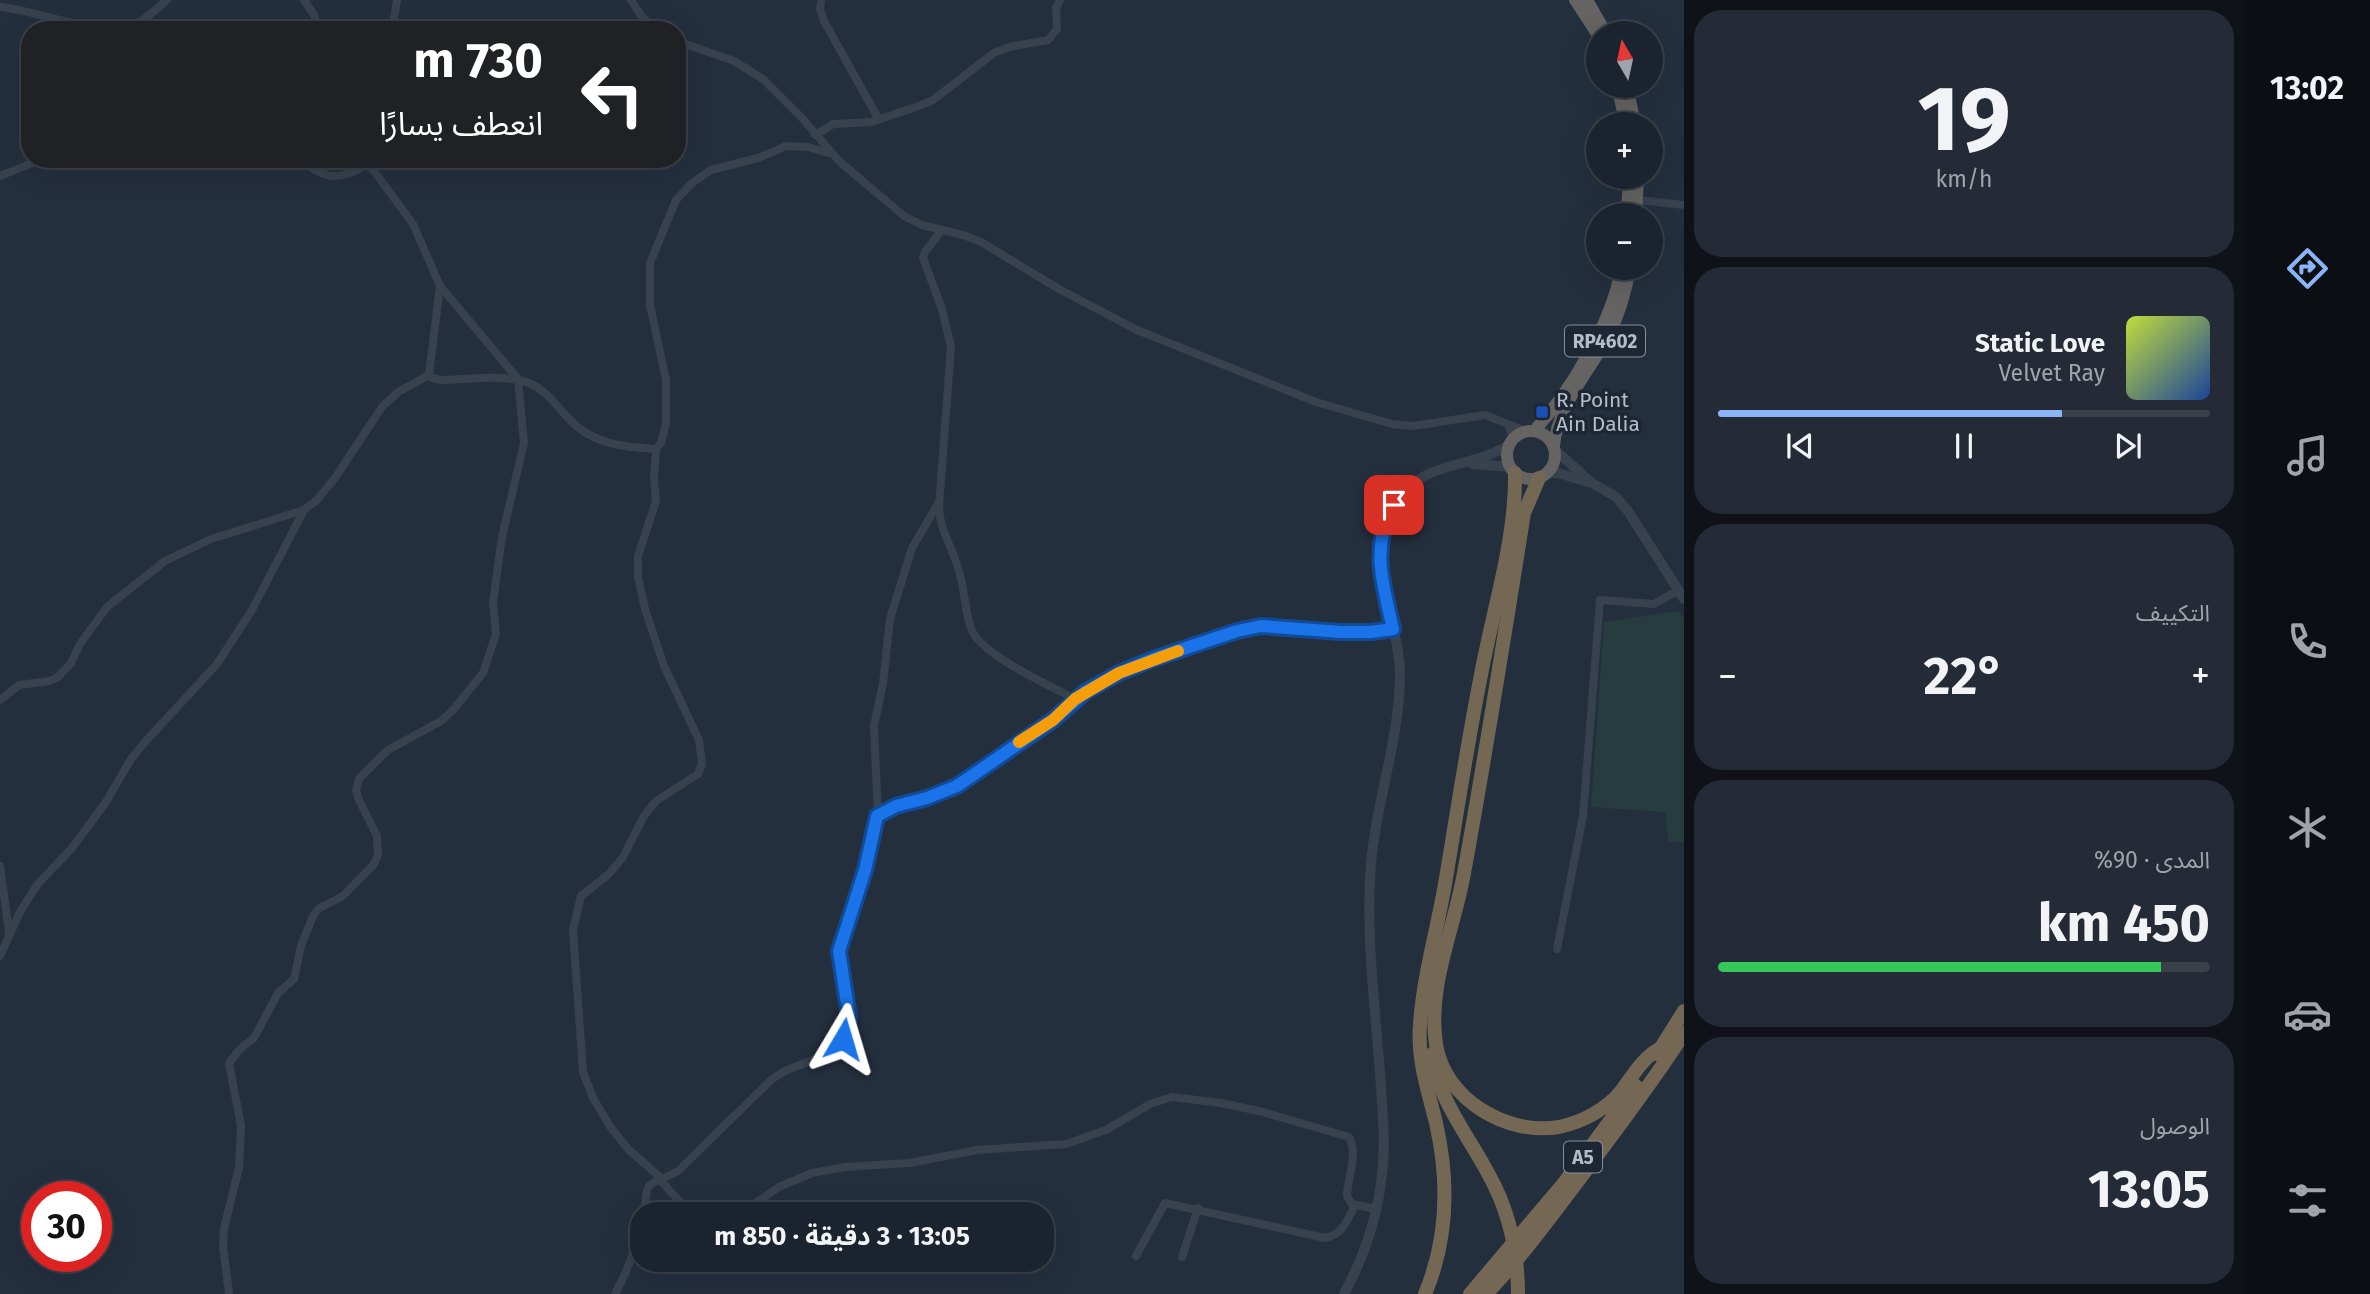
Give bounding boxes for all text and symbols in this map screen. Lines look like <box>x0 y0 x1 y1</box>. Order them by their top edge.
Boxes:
north arrow <box>1586 21 1662 98</box>
map controls <box>1586 21 1663 280</box>
text: 730 m <box>413 31 543 90</box>
icon: left <box>567 49 658 140</box>
text: 19 <box>1917 65 2011 174</box>
text: 13:02 <box>2270 69 2344 107</box>
text: انعطف يسارًا <box>379 105 543 143</box>
button: + <box>1586 112 1663 189</box>
text: km/h <box>1936 165 1992 193</box>
button: − <box>1586 203 1663 280</box>
icon: directions <box>2283 244 2332 293</box>
road number: RP4602 <box>1565 326 1645 356</box>
text: Static Love <box>1975 328 2105 359</box>
text: Velvet Ray <box>1998 359 2105 387</box>
place label: R. Point Ain Dalia <box>1556 387 1640 437</box>
marker: R. Point Ain Dalia <box>1534 404 1550 420</box>
icon: previous <box>1781 427 1819 465</box>
icon: pause <box>1945 427 1983 465</box>
icon: next <box>2109 427 2147 465</box>
icon: music <box>2283 431 2332 480</box>
pin <box>1364 475 1424 535</box>
icon: arrive <box>1375 486 1413 524</box>
text: التكييف <box>2136 599 2210 627</box>
icon: phone <box>2283 617 2332 666</box>
text: 22° <box>1924 645 2004 708</box>
text: − <box>1718 653 1737 699</box>
text: + <box>2191 653 2210 699</box>
icon: climate <box>2283 803 2332 852</box>
text: المدى · 90% <box>2094 846 2210 874</box>
text: 450 km <box>2038 892 2210 955</box>
icon: car <box>2283 990 2332 1039</box>
position arrow <box>806 1002 880 1076</box>
text: الوصول <box>2140 1112 2210 1140</box>
road number: A5 <box>1564 1142 1602 1172</box>
text: 13:05 <box>2088 1158 2210 1221</box>
icon: filters <box>2283 1176 2332 1225</box>
speed limit sign: 30 <box>21 1181 112 1272</box>
text: 13:05 · 3 دقيقة · 850 m <box>714 1221 970 1252</box>

